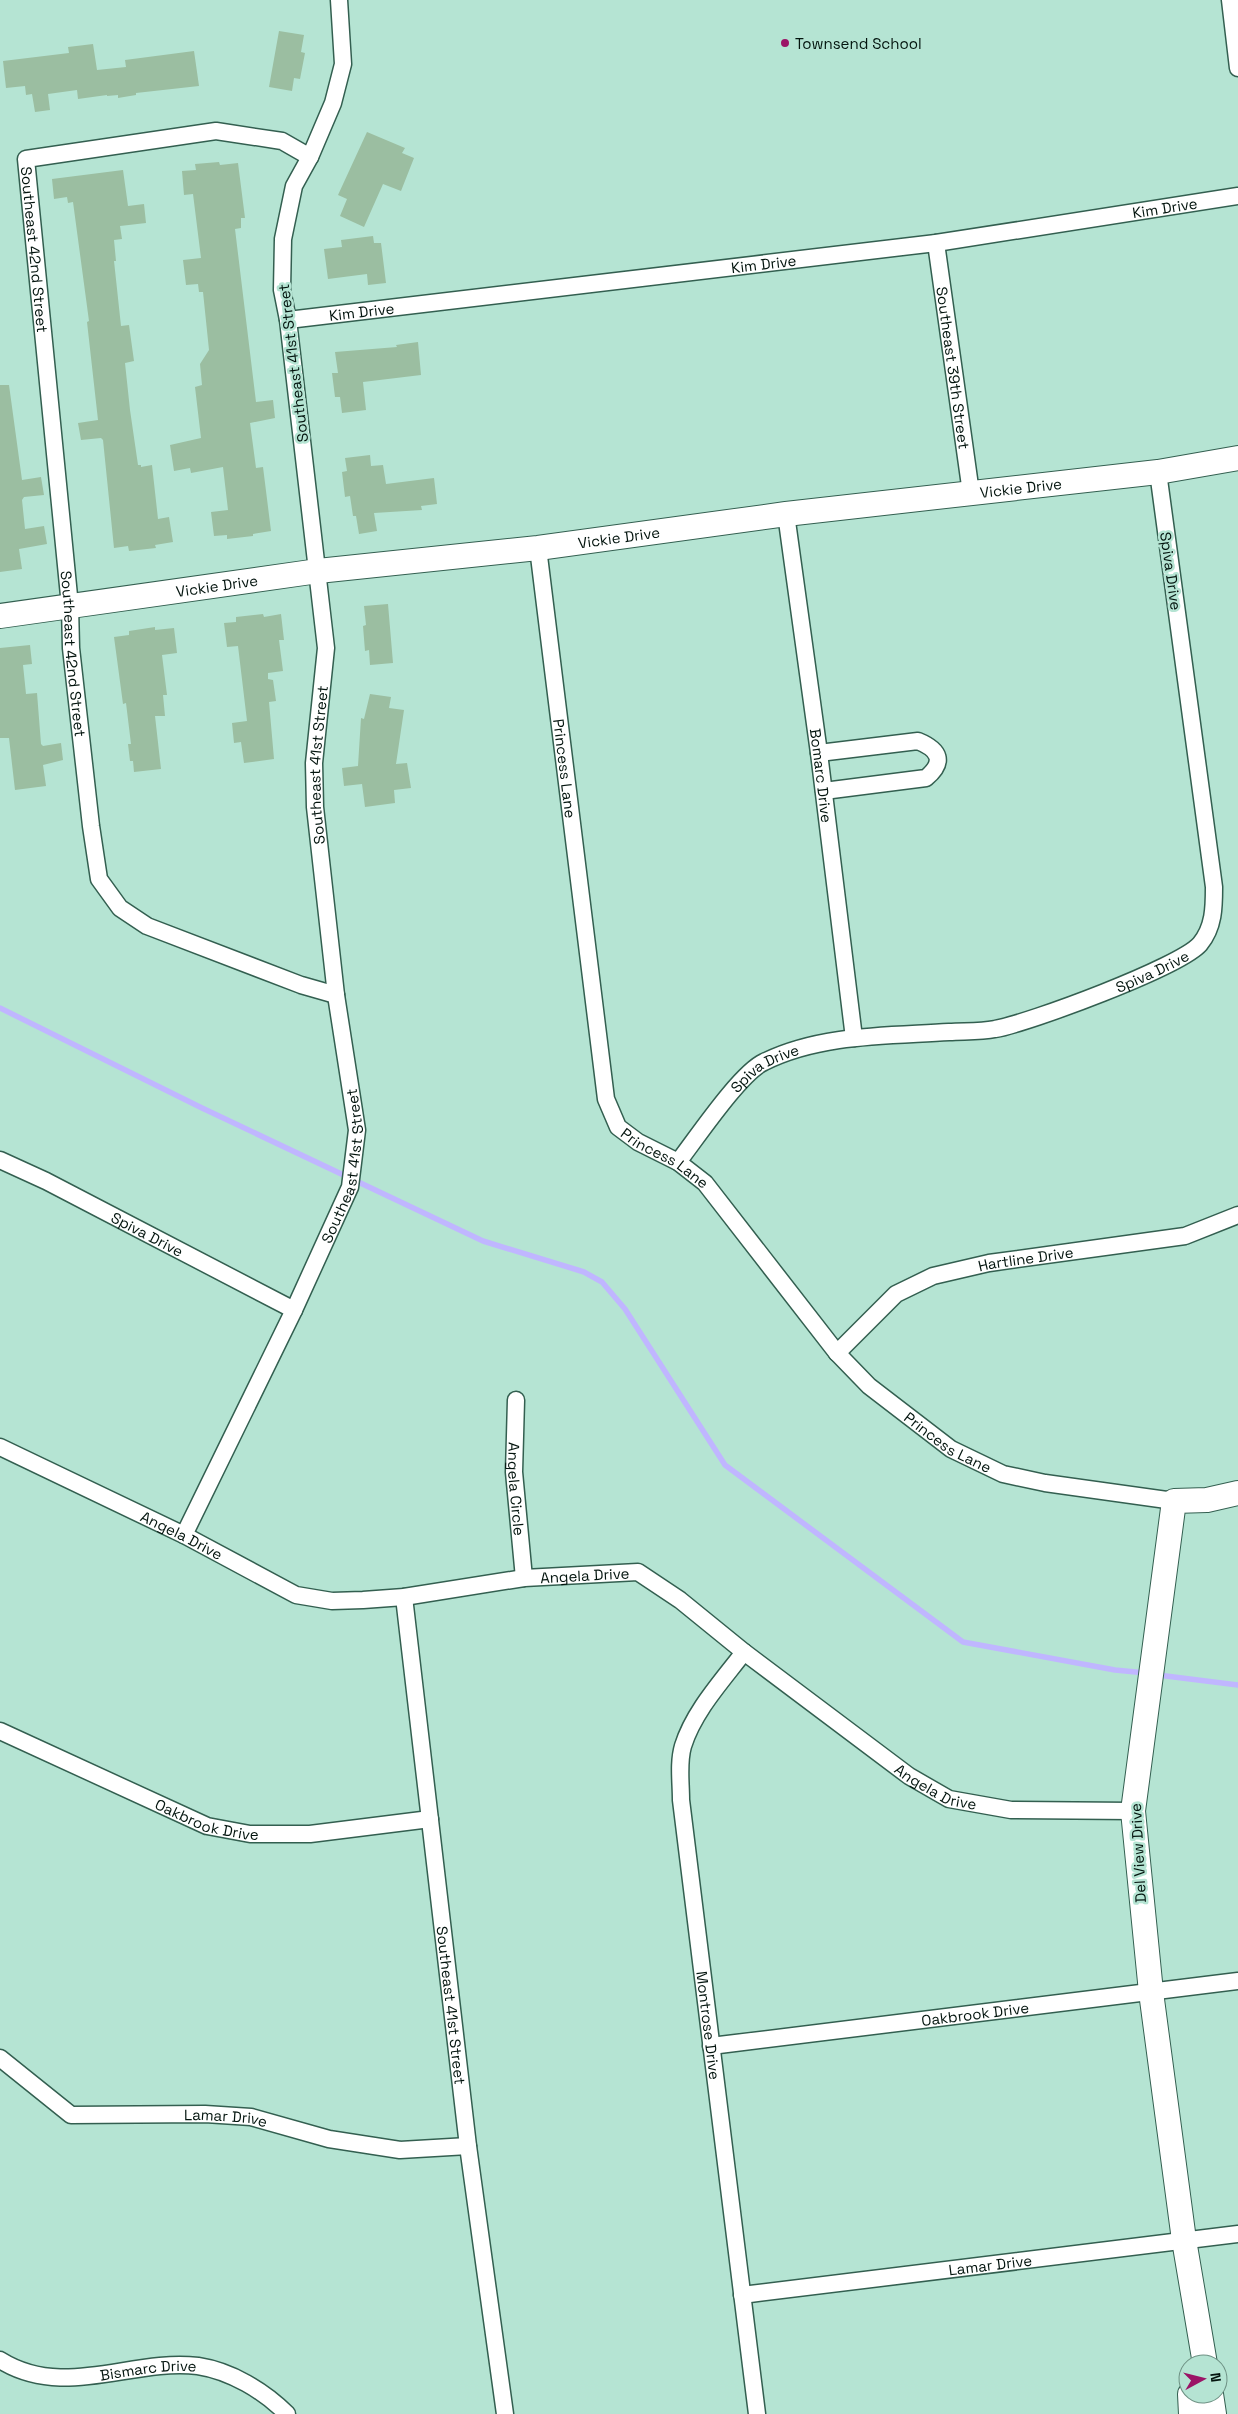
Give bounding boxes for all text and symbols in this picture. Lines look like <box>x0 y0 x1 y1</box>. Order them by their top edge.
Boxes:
place label: Townsend School <box>795 34 922 53</box>
marker: Townsend School <box>779 37 791 49</box>
street label: Southeast 42nd Street <box>17 166 53 334</box>
street label: Kim Drive <box>1131 193 1199 222</box>
street label: Kim Drive <box>730 250 797 277</box>
street label: Southeast 41st Street <box>274 283 312 443</box>
street label: Southeast 39th Street <box>933 285 974 450</box>
street label: Kim Drive <box>328 298 395 325</box>
street label: Vickie Drive <box>979 473 1063 502</box>
street label: Vickie Drive <box>577 522 661 552</box>
street label: Spiva Drive <box>1156 531 1186 611</box>
street label: Southeast 42nd Street <box>57 570 90 738</box>
street label: Vickie Drive <box>175 570 259 600</box>
street label: Southeast 41st Street <box>304 684 332 845</box>
street label: Princess Lane <box>550 718 581 819</box>
street label: Bomarc Drive <box>806 727 837 824</box>
street label: Spiva Drive <box>1113 945 1192 996</box>
street label: Spiva Drive <box>726 1040 801 1096</box>
street label: Southeast 41st Street <box>316 1087 367 1246</box>
street label: Princess Lane <box>617 1123 713 1192</box>
street label: Spiva Drive <box>108 1207 187 1260</box>
street label: Hartline Drive <box>976 1242 1075 1275</box>
street label: Princess Lane <box>901 1407 995 1477</box>
street label: Angela Circle <box>504 1442 529 1537</box>
street label: Angela Drive <box>138 1506 226 1564</box>
street label: Angela Drive <box>540 1563 630 1587</box>
street label: Angela Drive <box>891 1759 978 1813</box>
street label: Oakbrook Drive <box>152 1794 259 1844</box>
street label: Del View Drive <box>1126 1803 1150 1903</box>
street label: Southeast 41st Street <box>433 1925 470 2086</box>
street label: Montrose Drive <box>693 1970 725 2081</box>
street label: Oakbrook Drive <box>920 1997 1030 2029</box>
street label: Lamar Drive <box>184 2104 270 2131</box>
street label: Lamar Drive <box>947 2250 1033 2279</box>
north arrow <box>1178 2354 1228 2404</box>
street label: Bismarc Drive <box>99 2355 197 2384</box>
text: N <box>1206 2372 1225 2383</box>

